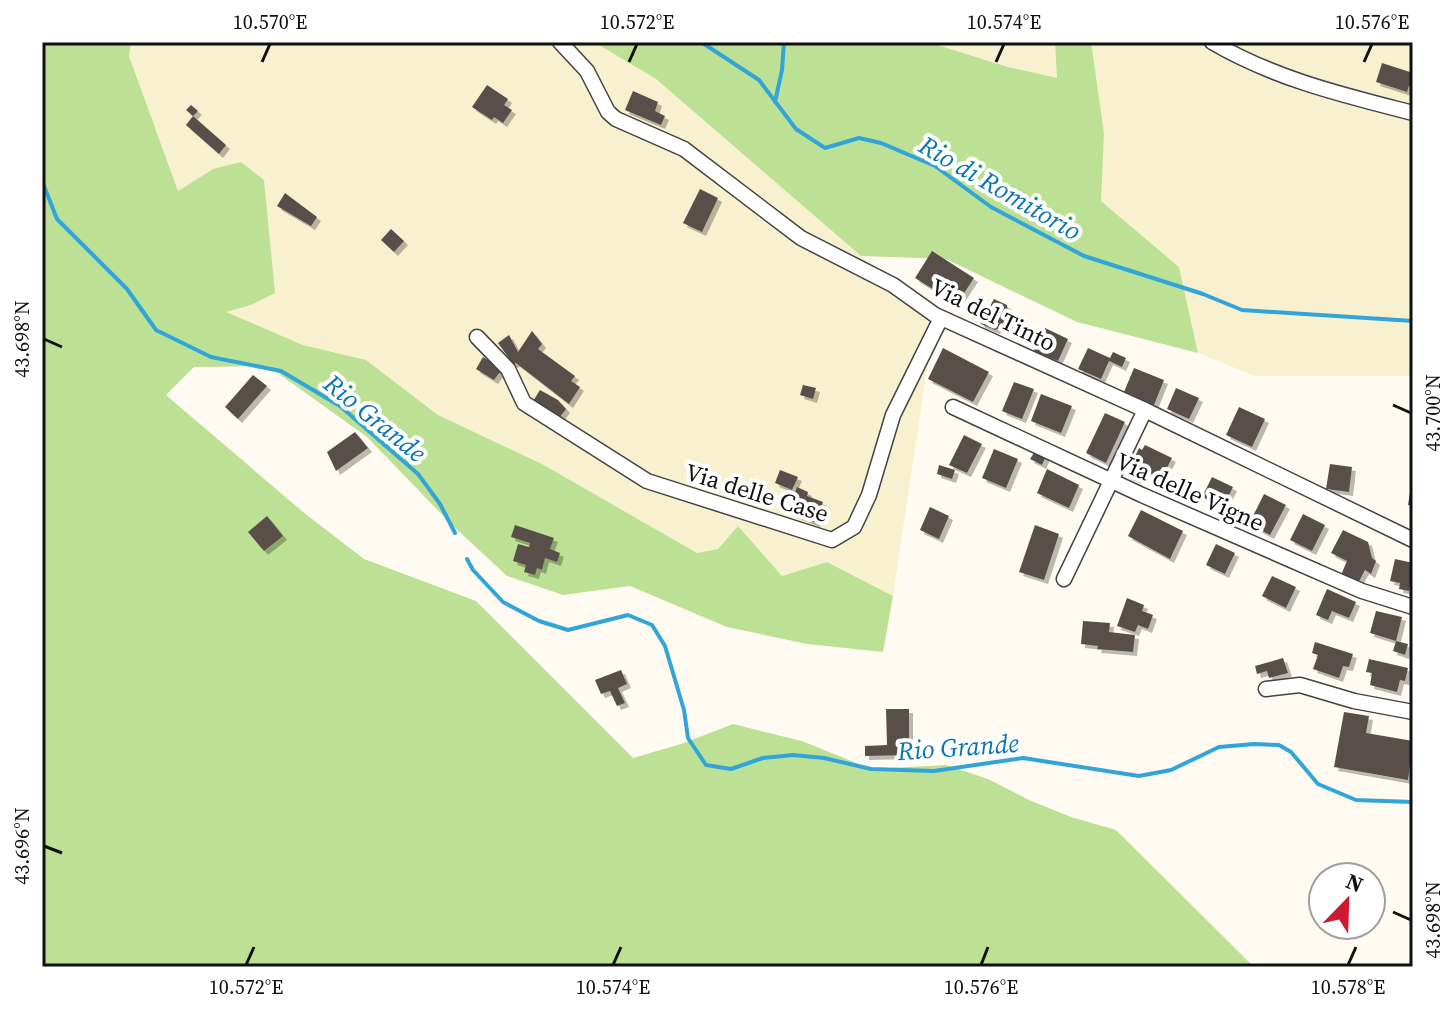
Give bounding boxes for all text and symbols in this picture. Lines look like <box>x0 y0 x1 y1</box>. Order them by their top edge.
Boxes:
text: 10.570°E <box>233 8 307 36</box>
text: 10.572°E <box>600 8 674 36</box>
text: 10.574°E <box>967 8 1041 36</box>
text: 10.576°E <box>1335 8 1409 36</box>
water label: Rio di Romitorio <box>912 127 1088 249</box>
street label: Via del Tinto <box>925 270 1061 359</box>
text: 43.698°N <box>8 300 36 378</box>
water label: Rio Grande <box>316 365 434 471</box>
text: 43.700°N <box>1419 374 1447 452</box>
street label: Via delle Vigne <box>1111 444 1270 539</box>
street label: Via delle Case <box>681 455 833 530</box>
water label: Rio Grande <box>895 725 1020 769</box>
text: 43.696°N <box>8 807 36 885</box>
north arrow <box>1307 861 1387 941</box>
text: N <box>1342 866 1368 900</box>
text: 43.698°N <box>1419 881 1447 959</box>
text: 10.572°E <box>209 973 283 1001</box>
text: 10.574°E <box>576 973 650 1001</box>
text: 10.576°E <box>944 973 1018 1001</box>
text: 10.578°E <box>1311 973 1385 1001</box>

